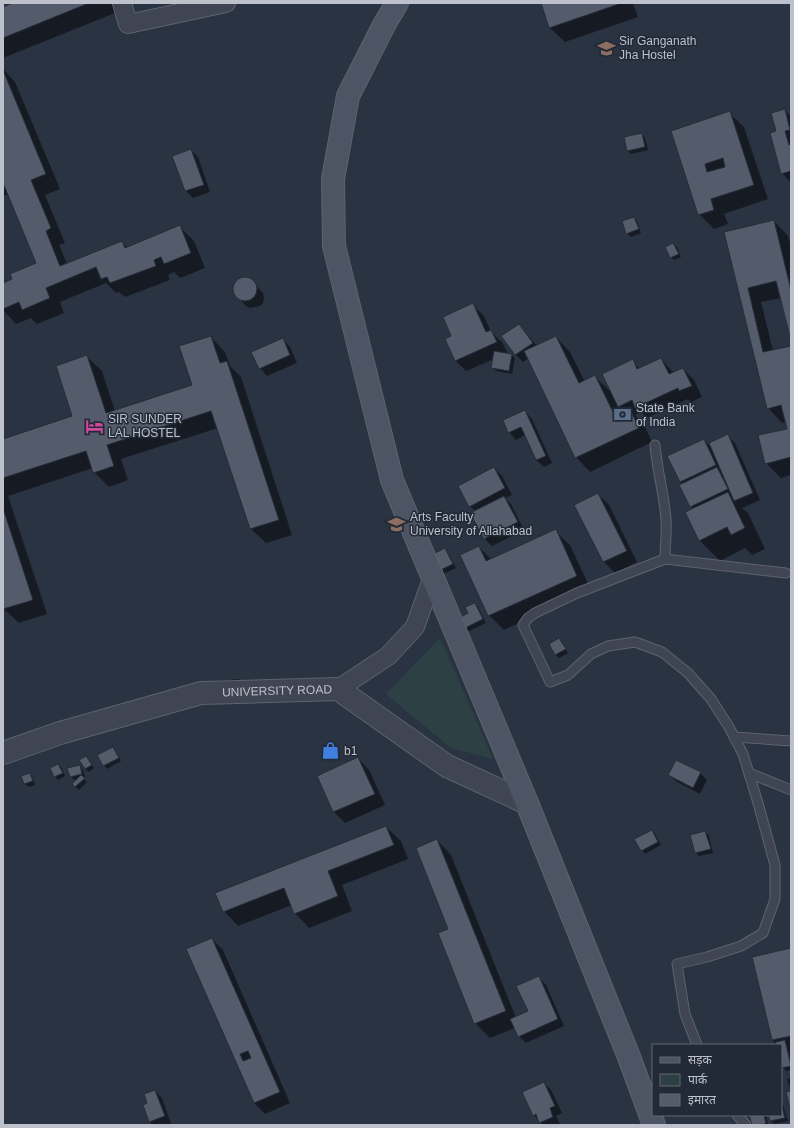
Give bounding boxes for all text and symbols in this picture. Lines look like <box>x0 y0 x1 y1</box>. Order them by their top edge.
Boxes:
place label: Sir Ganganath Jha Hostel <box>619 34 696 62</box>
school or university icon: Sir Ganganath Jha Hostel <box>596 38 616 58</box>
place label: State Bank of India <box>636 401 696 429</box>
bank icon: State Bank of India <box>613 405 633 425</box>
place label: SIR SUNDER LAL HOSTEL <box>108 412 182 440</box>
hotel icon: SIR SUNDER LAL HOSTEL <box>85 416 105 436</box>
place label: Arts Faculty University of Allahabad <box>410 510 532 538</box>
school or university icon: Arts Faculty University of Allahabad <box>387 514 407 534</box>
street label: UNIVERSITY ROAD <box>222 682 332 699</box>
shop icon: b1 <box>321 741 341 761</box>
place label: b1 <box>344 744 358 758</box>
legend <box>652 1044 782 1116</box>
text: सड़क <box>688 1053 713 1067</box>
text: पार्क <box>688 1073 708 1087</box>
text: इमारत <box>688 1093 717 1107</box>

